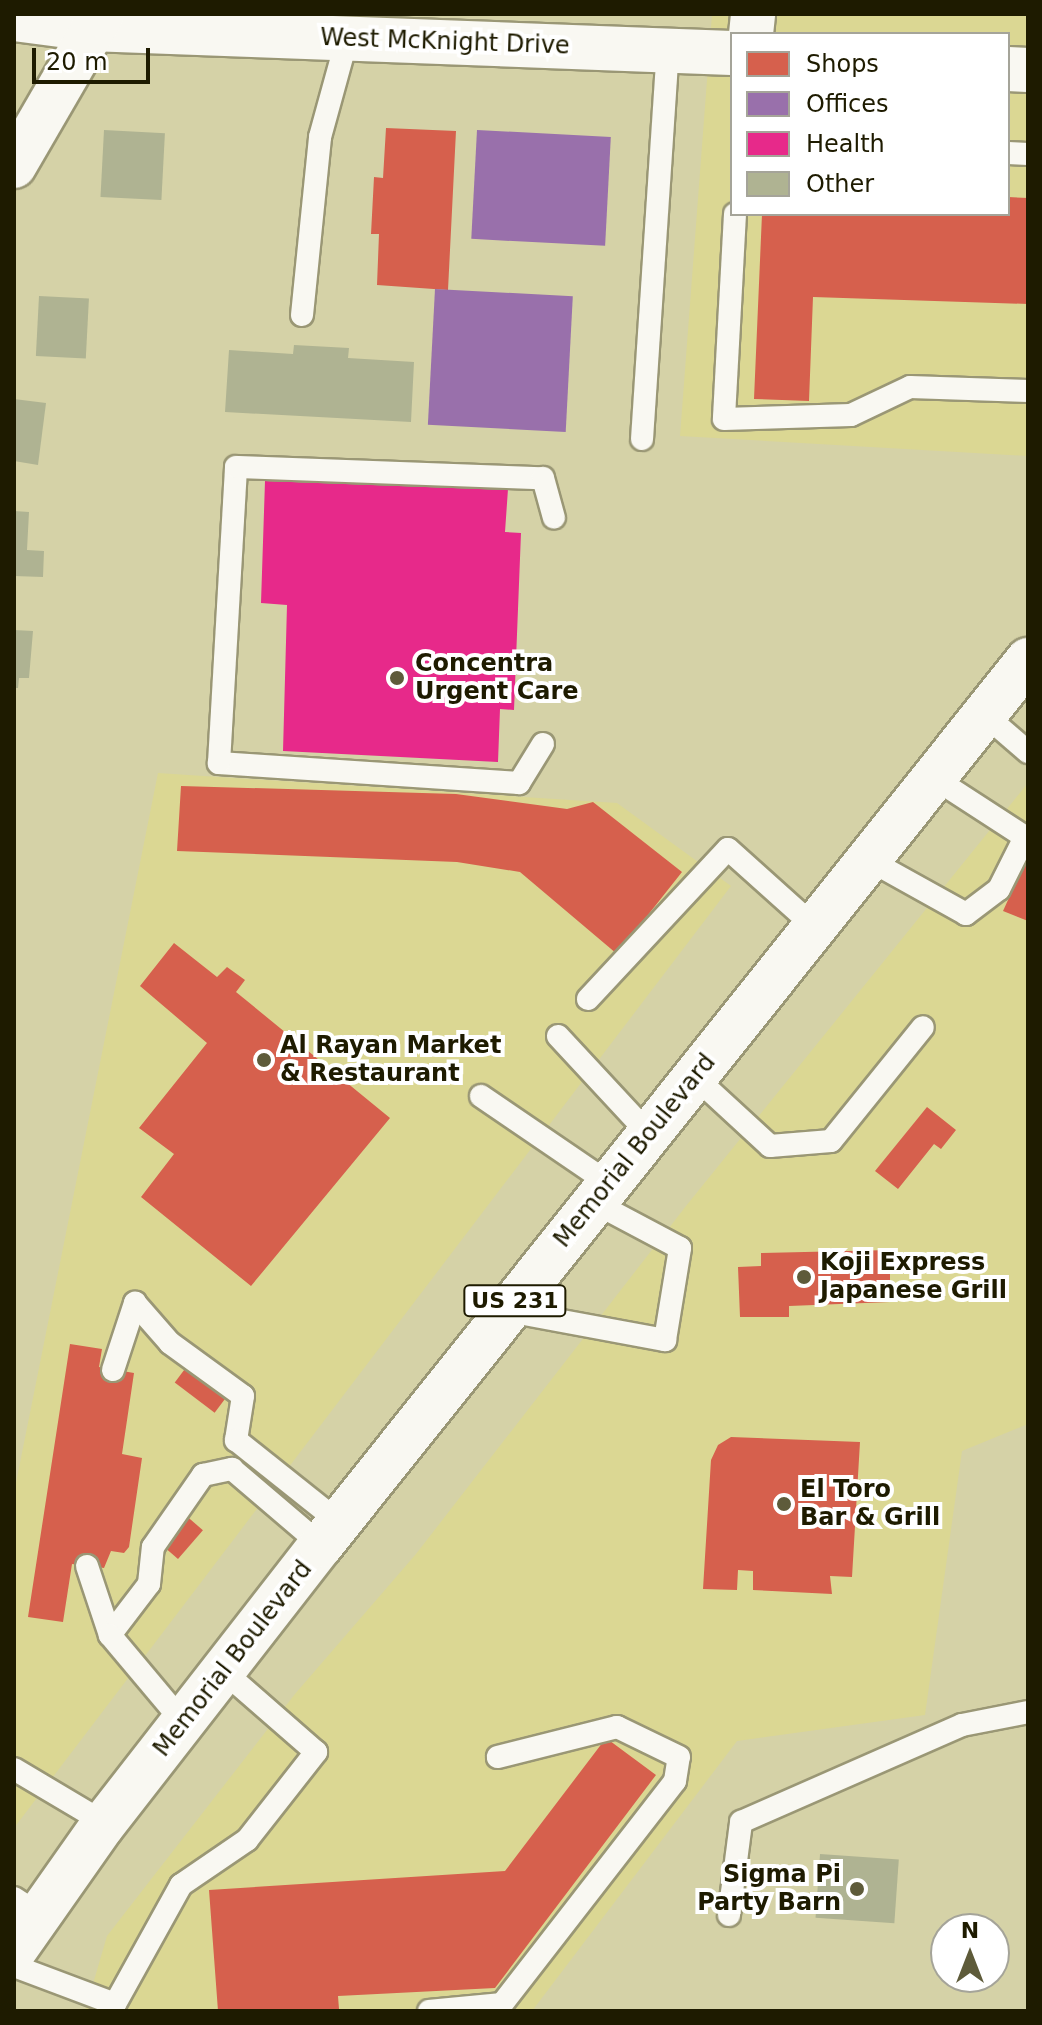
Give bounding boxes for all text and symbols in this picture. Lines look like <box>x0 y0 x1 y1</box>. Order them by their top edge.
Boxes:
street label: West McKnight Drive <box>320 23 570 61</box>
scale bar <box>36 32 154 82</box>
legend <box>730 32 1010 216</box>
text: 20 m <box>46 48 108 76</box>
text: Shops <box>806 50 879 78</box>
text: Offices <box>806 90 889 118</box>
text: Health <box>806 130 885 158</box>
text: Other <box>806 170 874 198</box>
place label: Concentra Urgent Care <box>415 650 579 706</box>
marker: Concentra Urgent Care <box>386 667 408 689</box>
place label: Al Rayan Market & Restaurant <box>280 1032 501 1088</box>
street label: Memorial Boulevard <box>548 1049 722 1253</box>
marker: Al Rayan Market & Restaurant <box>255 1051 273 1069</box>
place label: Koji Express Japanese Grill <box>820 1249 1007 1305</box>
marker: Koji Express Japanese Grill <box>795 1268 813 1286</box>
road number: US 231 <box>463 1283 567 1319</box>
place label: El Toro Bar & Grill <box>800 1476 940 1532</box>
marker: El Toro Bar & Grill <box>775 1495 793 1513</box>
street label: Memorial Boulevard <box>148 1555 318 1763</box>
place label: Sigma Pi Party Barn <box>697 1861 841 1917</box>
marker: Sigma Pi Party Barn <box>848 1880 866 1898</box>
north arrow <box>930 1913 1010 1993</box>
text: N <box>961 1918 979 1943</box>

